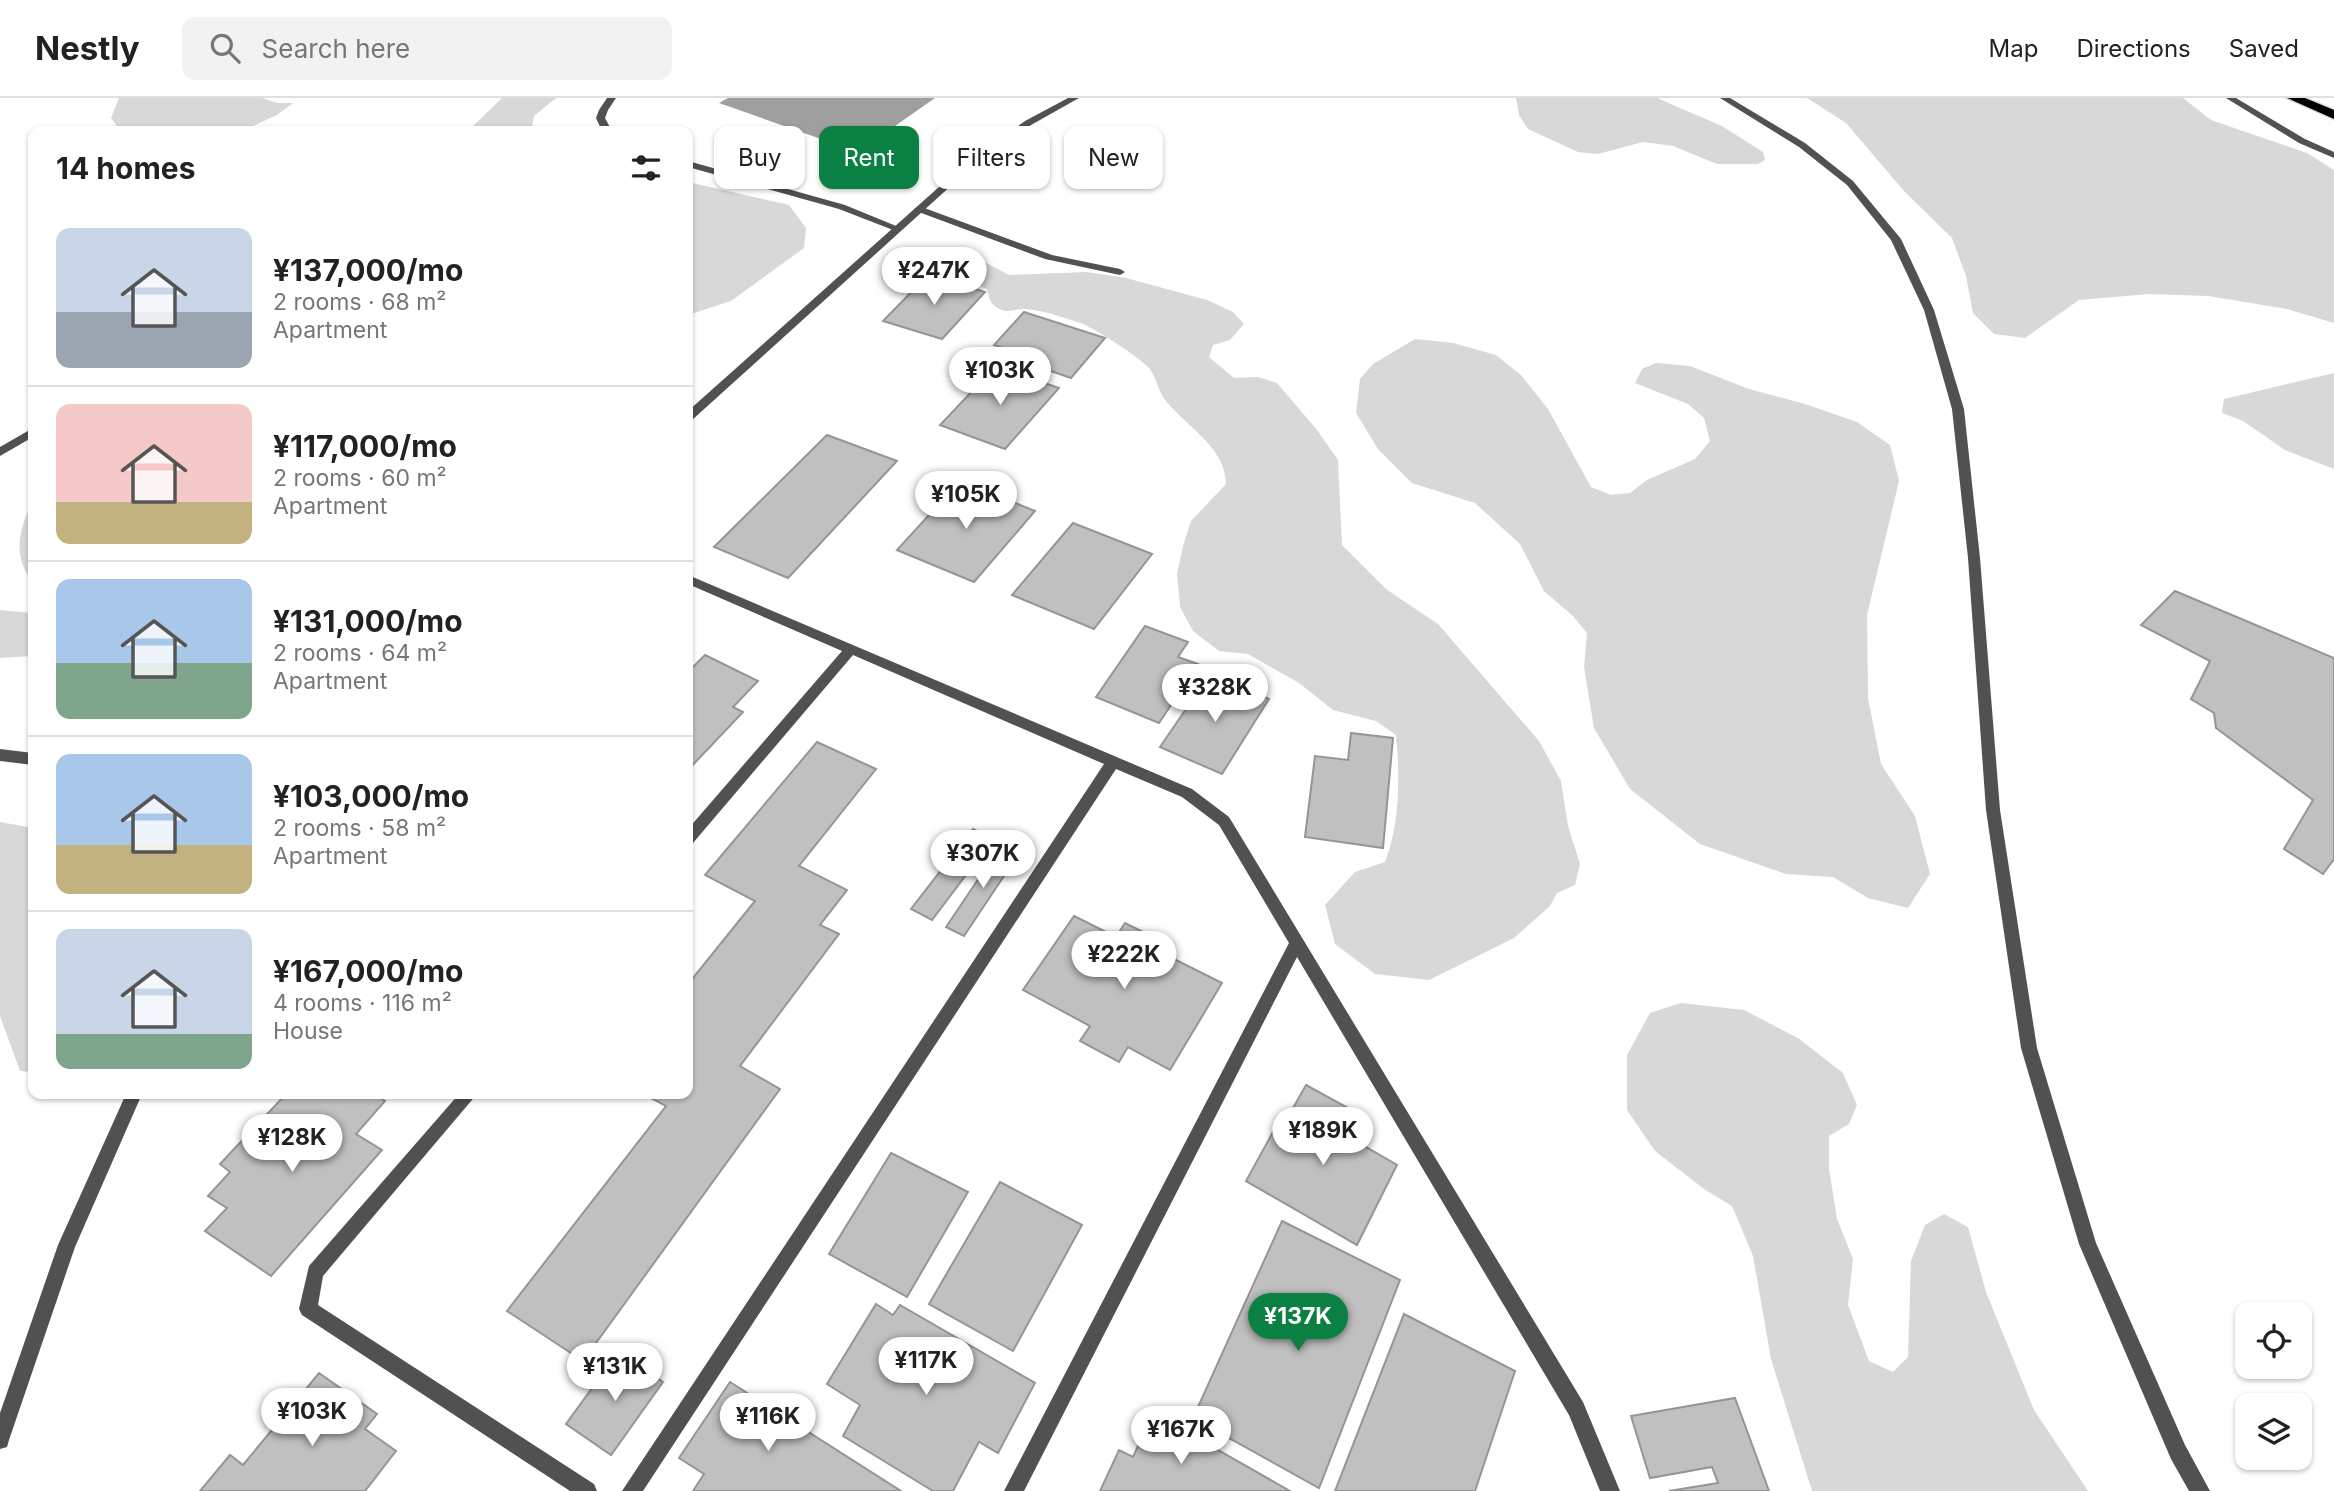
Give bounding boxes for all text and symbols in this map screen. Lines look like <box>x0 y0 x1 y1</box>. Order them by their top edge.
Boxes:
search box <box>182 17 672 80</box>
text: Nestly <box>35 28 140 68</box>
icon: search <box>206 29 244 67</box>
text: Search here <box>262 33 410 64</box>
text: Map <box>1989 34 2038 63</box>
text: Directions <box>2076 34 2191 63</box>
text: Saved <box>2229 34 2299 63</box>
chip: Buy <box>714 126 805 189</box>
chip: Rent <box>819 126 919 189</box>
chip: Filters <box>933 126 1050 189</box>
chip: New <box>1064 126 1163 189</box>
icon: filters <box>627 149 665 187</box>
text: 14 homes <box>56 150 195 186</box>
pin: ¥247K <box>885 248 983 307</box>
text: ¥137,000/mo <box>273 252 463 288</box>
icon: home <box>112 256 196 340</box>
text: ¥247K <box>898 256 970 284</box>
text: 2 rooms · 68 m² <box>273 288 446 316</box>
text: Apartment <box>273 316 387 344</box>
pin: ¥103K <box>951 348 1049 407</box>
text: ¥103K <box>965 356 1035 384</box>
text: ¥117,000/mo <box>273 428 457 464</box>
icon: home <box>112 432 196 516</box>
text: 2 rooms · 60 m² <box>273 464 447 492</box>
pin: ¥105K <box>917 472 1015 531</box>
text: ¥105K <box>931 480 1001 508</box>
text: Apartment <box>273 492 387 520</box>
text: ¥131,000/mo <box>273 603 463 639</box>
icon: home <box>112 607 196 691</box>
text: 2 rooms · 64 m² <box>273 639 447 667</box>
pin: ¥328K <box>1166 664 1264 724</box>
text: Apartment <box>273 667 387 695</box>
text: ¥328K <box>1178 673 1252 701</box>
text: ¥103,000/mo <box>273 778 469 814</box>
icon: home <box>112 782 196 866</box>
text: 2 rooms · 58 m² <box>273 814 446 842</box>
pin: ¥307K <box>934 830 1032 890</box>
text: ¥307K <box>947 839 1019 867</box>
text: Apartment <box>273 842 387 870</box>
pin: ¥222K <box>1075 932 1173 991</box>
text: ¥222K <box>1087 940 1161 968</box>
text: ¥167,000/mo <box>273 953 463 989</box>
icon: home <box>112 957 196 1041</box>
text: 4 rooms · 116 m² <box>273 989 452 1017</box>
text: House <box>273 1017 343 1045</box>
pin: ¥189K <box>1274 1108 1372 1167</box>
pin: ¥128K <box>243 1114 341 1174</box>
text: ¥189K <box>1288 1116 1358 1144</box>
text: ¥128K <box>257 1123 327 1151</box>
pin: ¥137K <box>1249 1294 1347 1353</box>
text: ¥137K <box>1264 1302 1332 1330</box>
map controls <box>2235 1302 2312 1470</box>
button: locate <box>2235 1302 2312 1379</box>
pin: ¥117K <box>877 1338 975 1397</box>
pin: ¥131K <box>566 1344 664 1403</box>
text: ¥117K <box>895 1346 957 1374</box>
text: ¥131K <box>583 1352 647 1380</box>
pin: ¥103K <box>263 1388 361 1448</box>
button: layers <box>2235 1393 2312 1470</box>
pin: ¥116K <box>719 1394 817 1453</box>
text: ¥103K <box>277 1397 347 1425</box>
text: ¥116K <box>736 1402 800 1430</box>
pin: ¥167K <box>1132 1406 1230 1466</box>
text: ¥167K <box>1147 1415 1215 1443</box>

